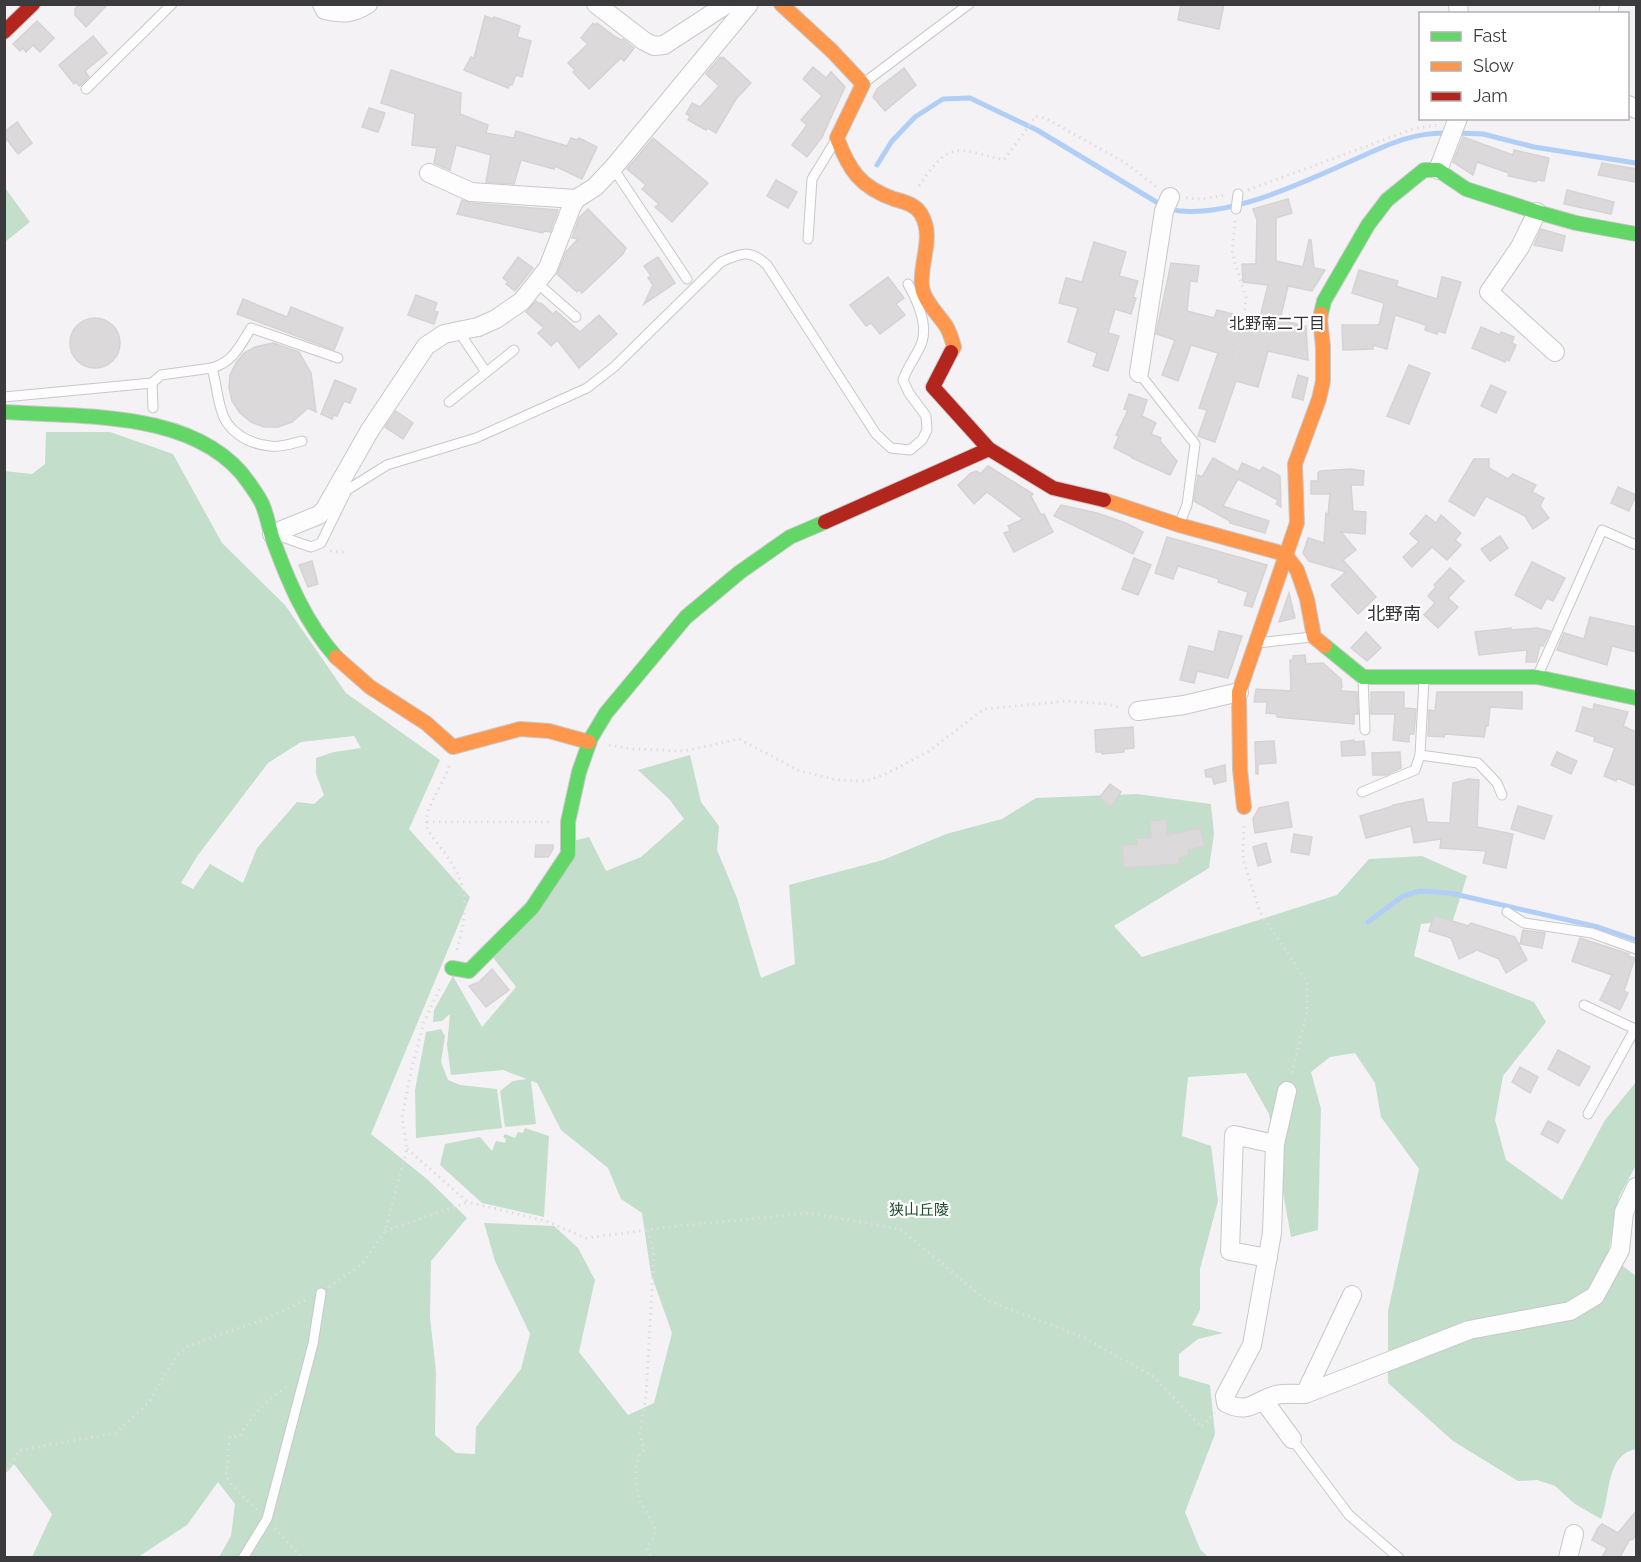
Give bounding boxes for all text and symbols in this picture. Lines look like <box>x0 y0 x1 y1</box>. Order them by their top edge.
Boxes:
legend <box>1419 12 1629 120</box>
text: Fast <box>1473 25 1507 46</box>
text: Slow <box>1473 55 1514 76</box>
text: Jam <box>1473 85 1508 106</box>
district label: 北野南二丁目 <box>1229 314 1325 333</box>
district label: 北野南 <box>1367 603 1421 624</box>
park label: 狭山丘陵 <box>889 1201 949 1219</box>

